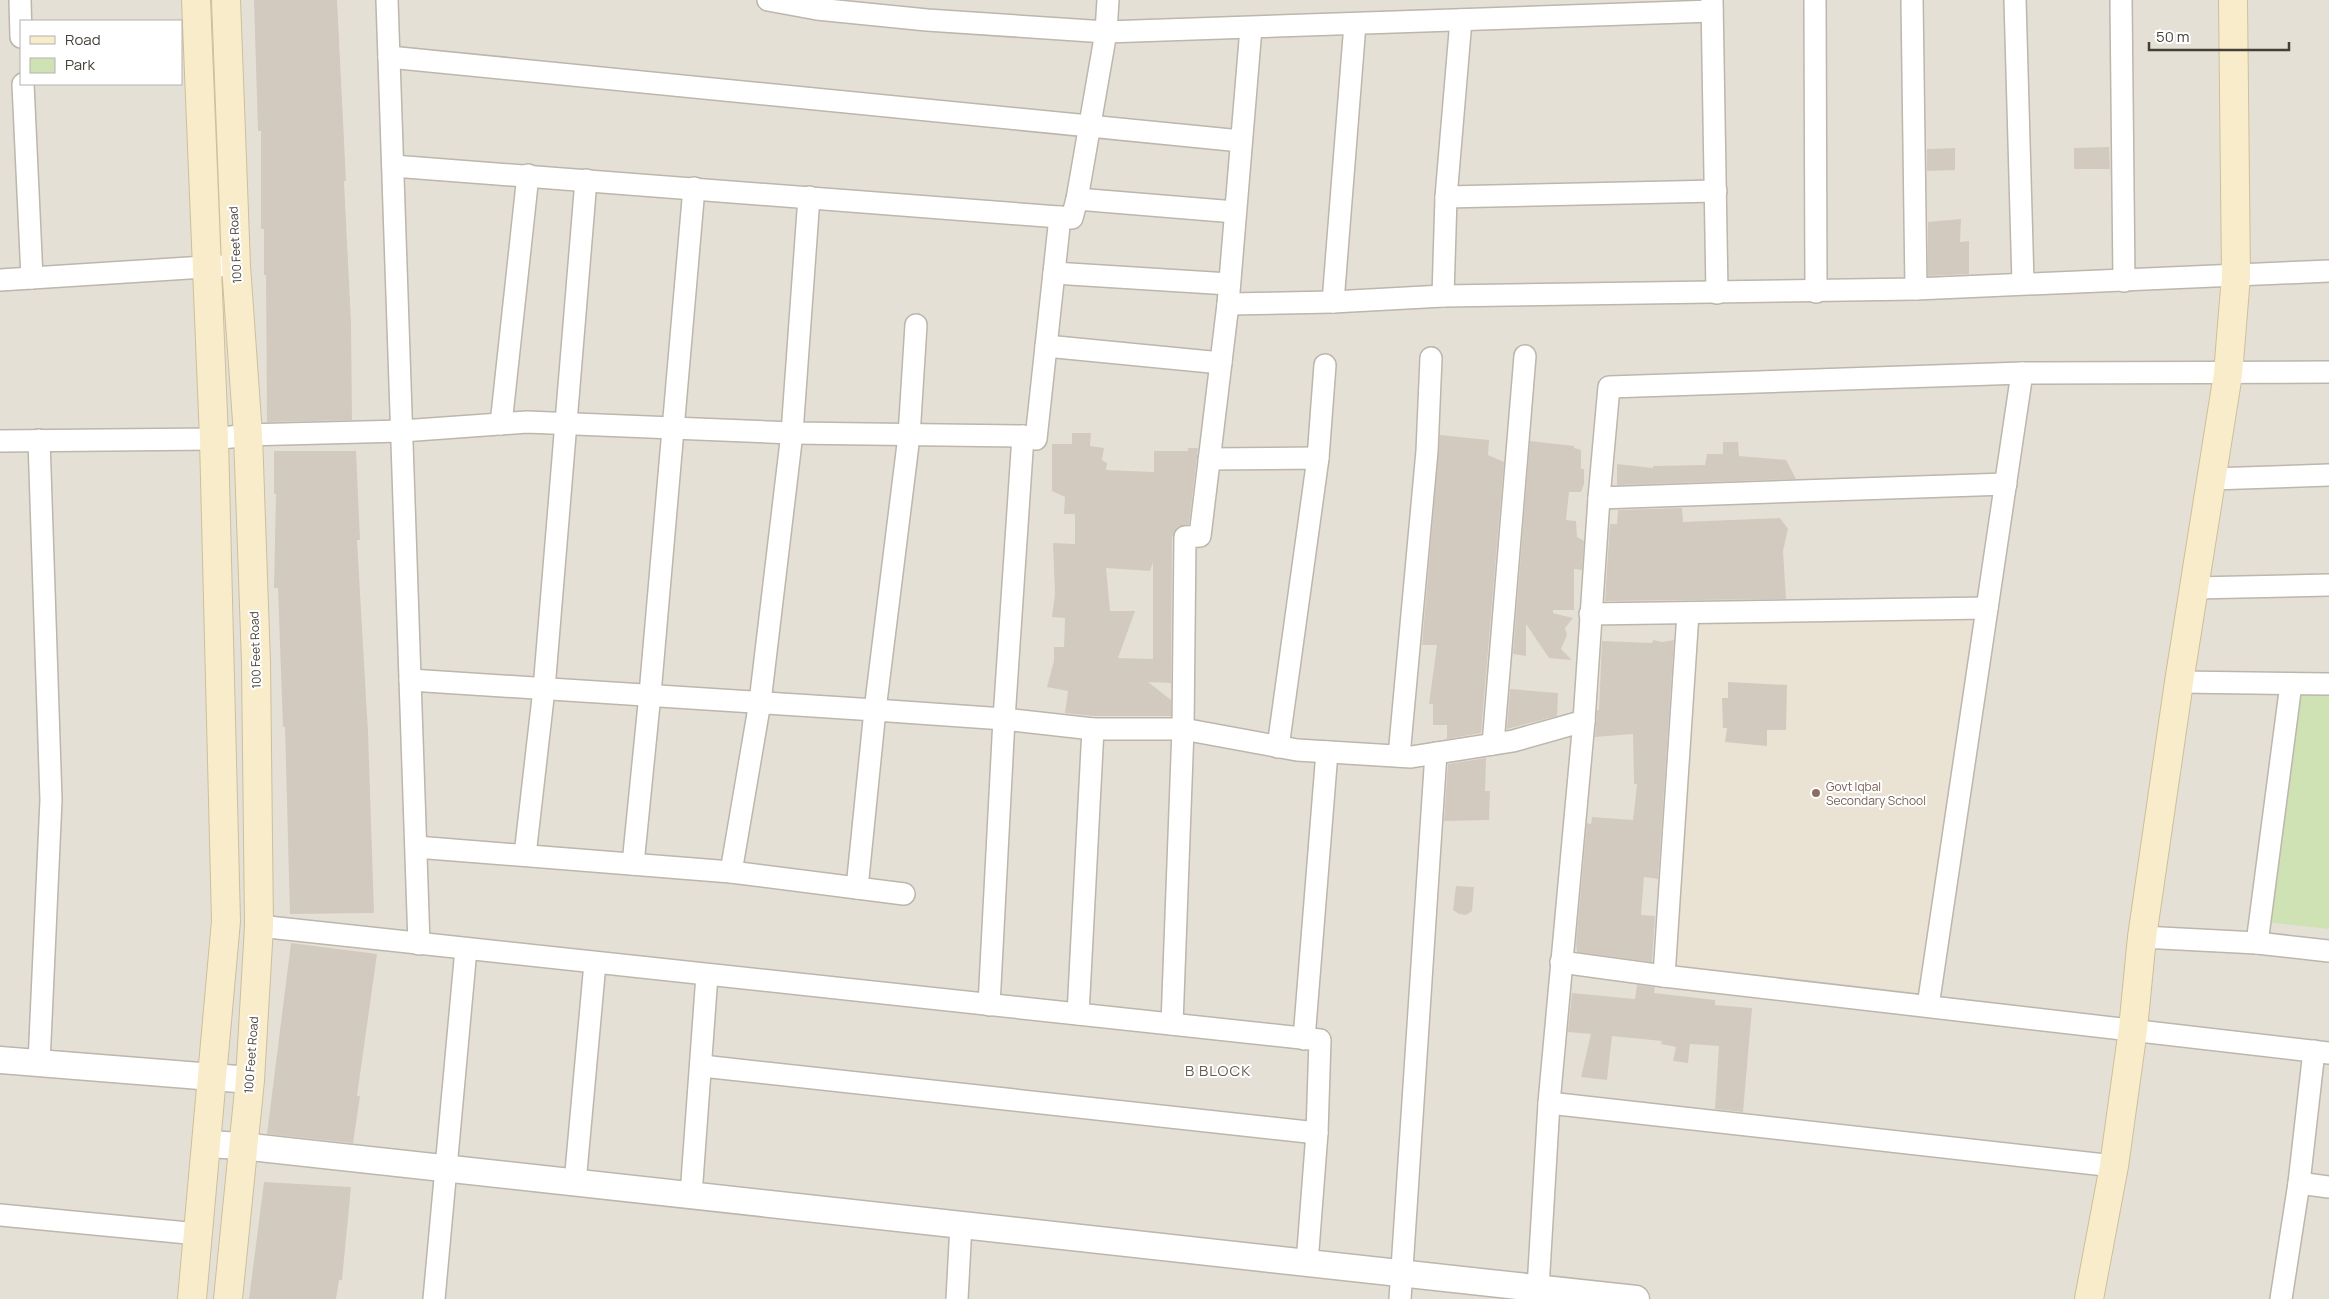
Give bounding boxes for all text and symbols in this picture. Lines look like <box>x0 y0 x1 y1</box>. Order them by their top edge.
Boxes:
legend <box>20 20 182 85</box>
scale bar <box>2149 20 2289 52</box>
text: 50 m <box>2156 26 2190 47</box>
text: Road <box>65 29 101 50</box>
text: Park <box>65 54 95 75</box>
street label: 100 Feet Road <box>224 206 246 284</box>
street label: 100 Feet Road <box>245 611 265 689</box>
place label: Govt Iqbal Secondary School <box>1826 778 1926 809</box>
marker: Govt Iqbal Secondary School <box>1810 787 1822 799</box>
street label: 100 Feet Road <box>240 1016 262 1094</box>
district label: B BLOCK <box>1185 1060 1251 1081</box>

